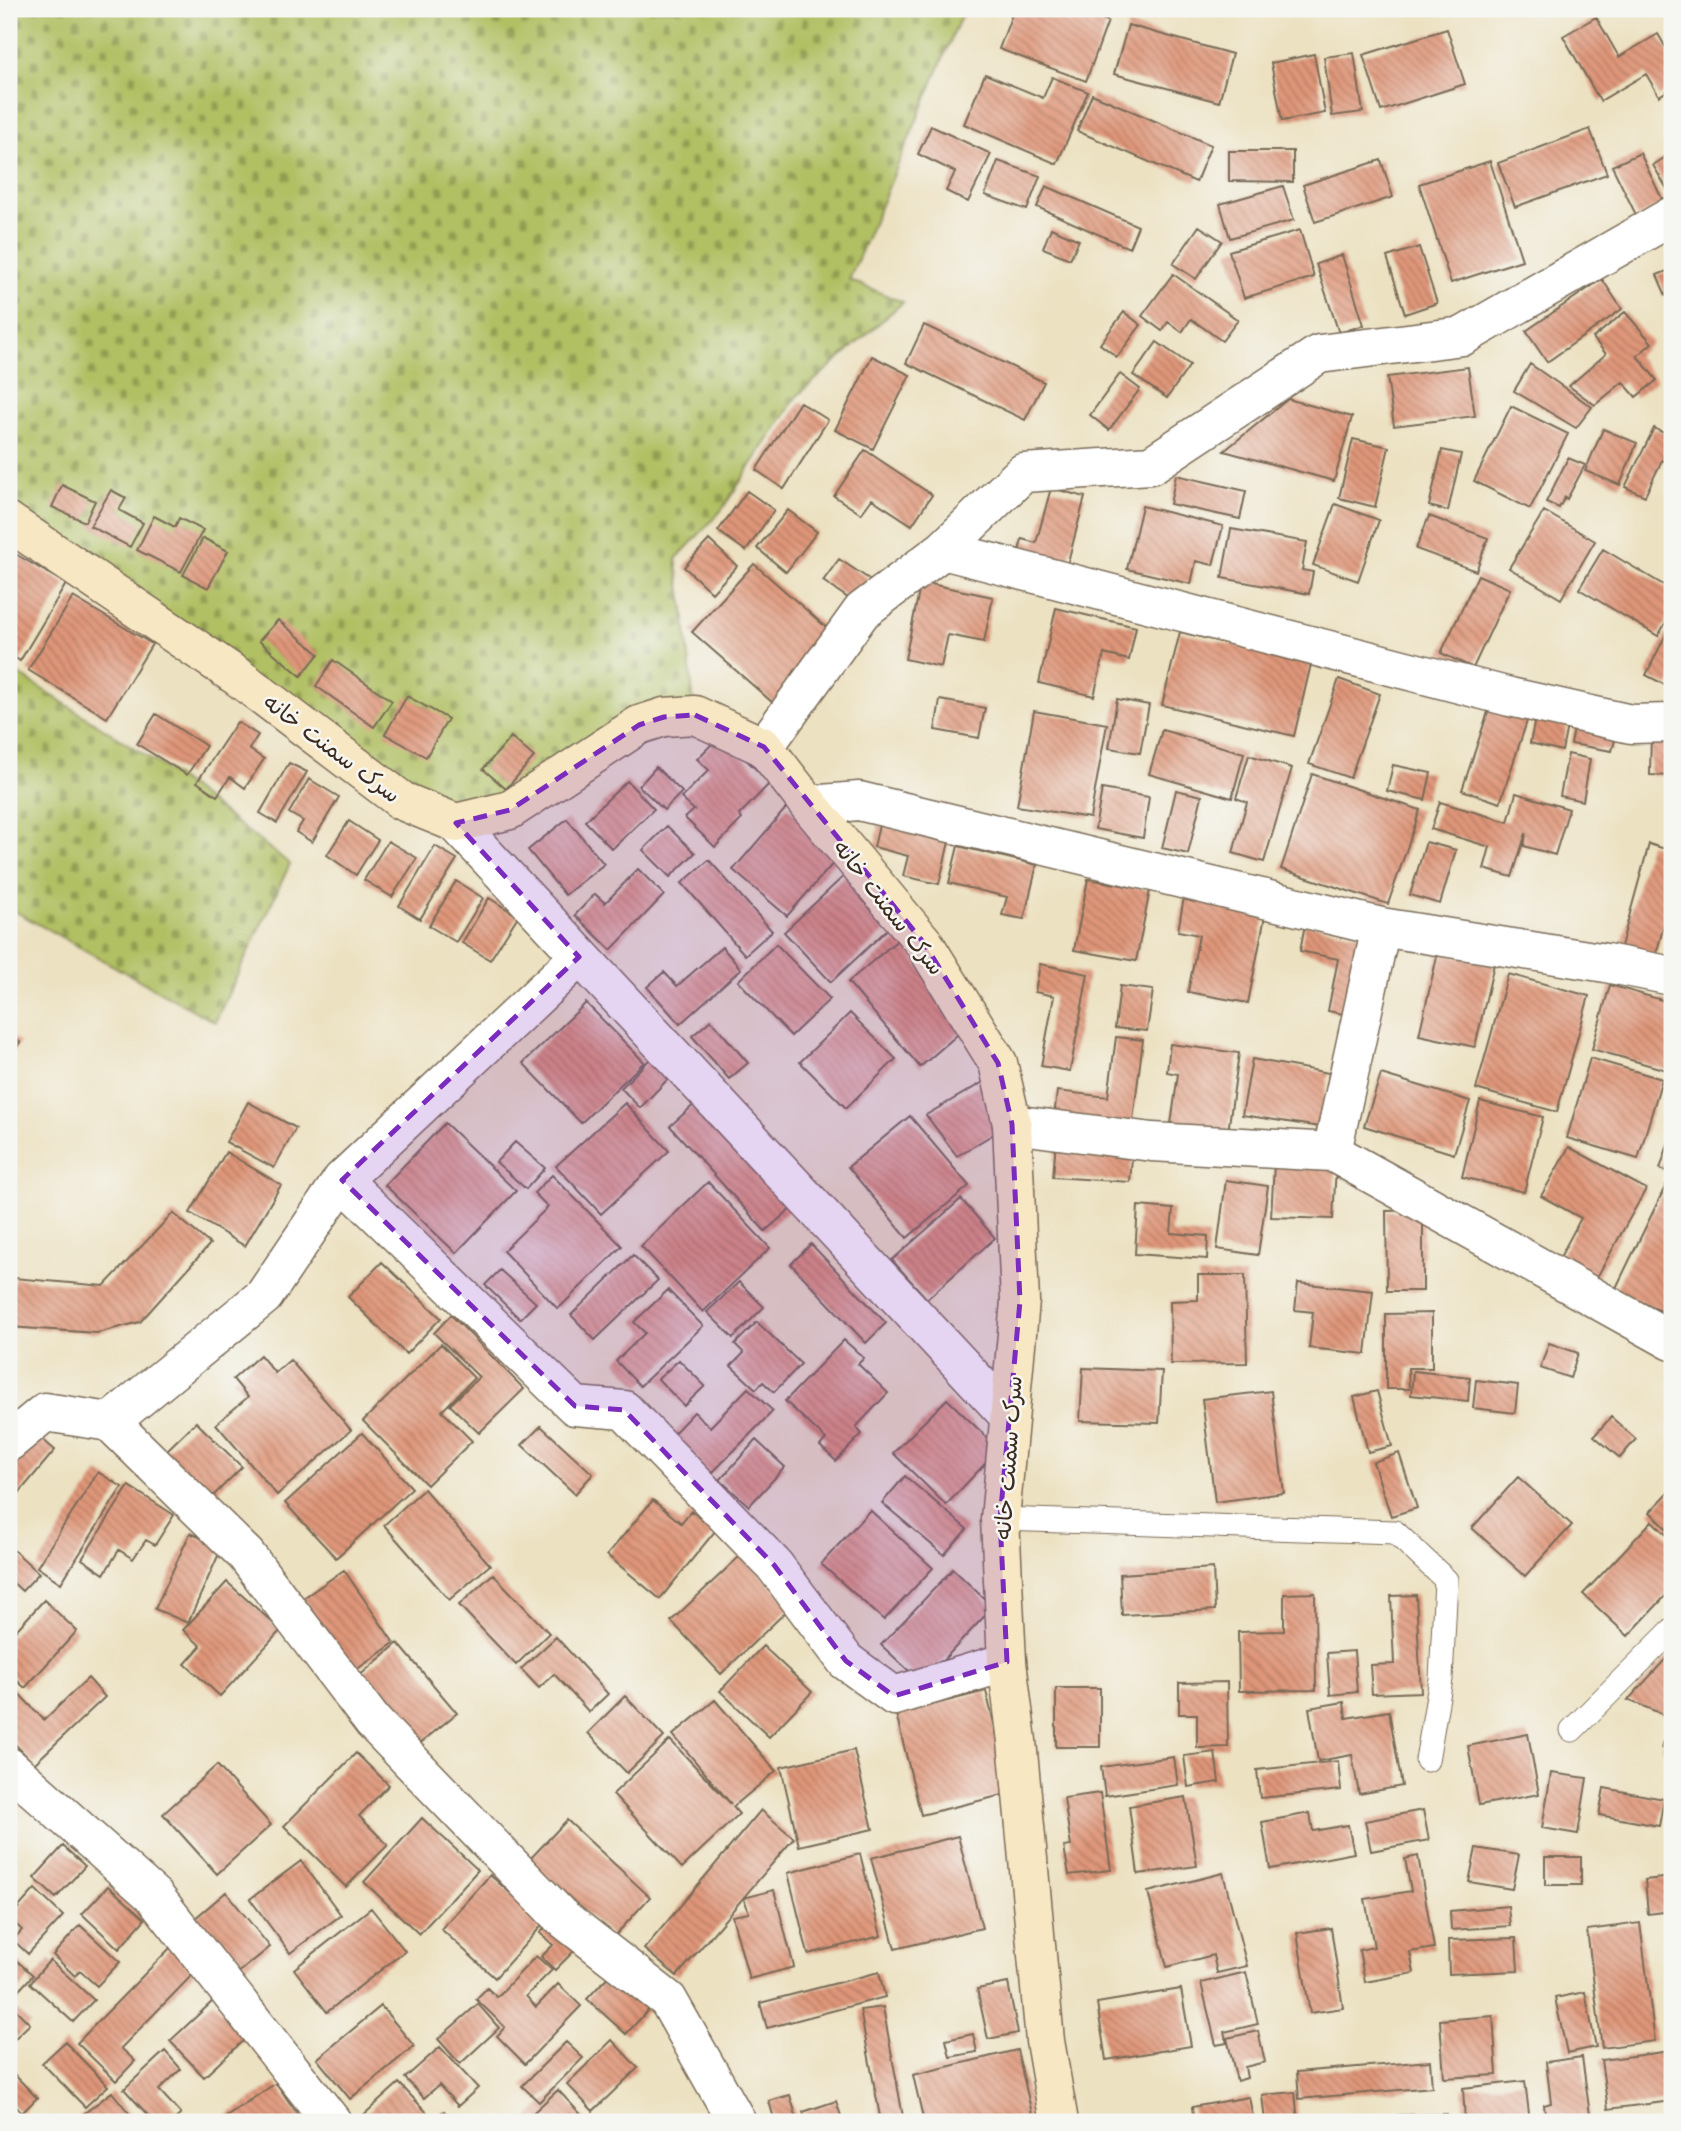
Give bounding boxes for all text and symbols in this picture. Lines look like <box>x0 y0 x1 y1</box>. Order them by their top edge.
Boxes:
street label: سرک سمنت خانه <box>258 688 406 809</box>
street label: سرک سمنت خانه <box>827 834 950 981</box>
street label: سرک سمنت خانه <box>989 1375 1028 1541</box>

